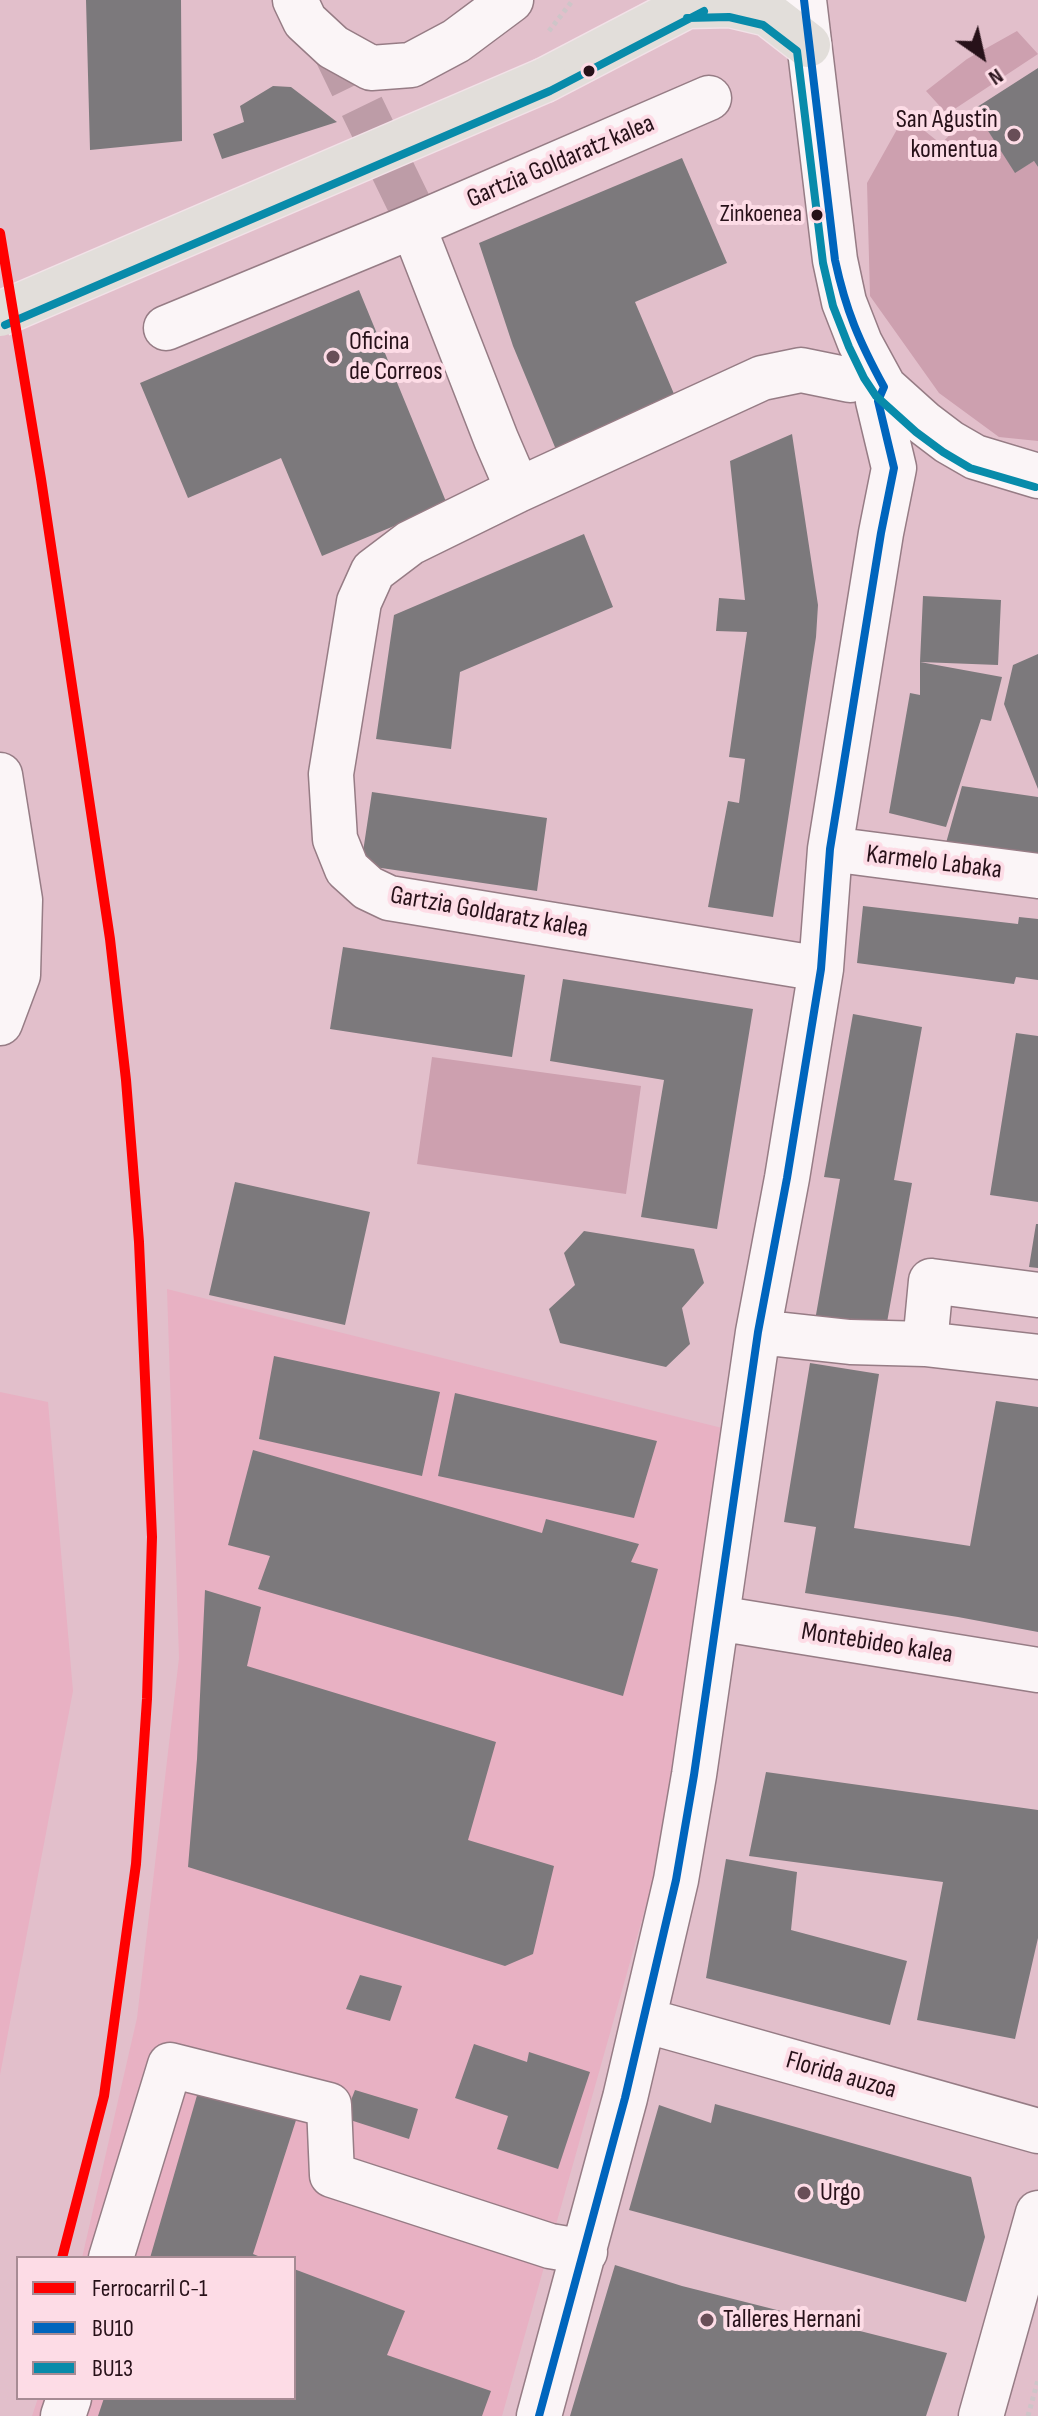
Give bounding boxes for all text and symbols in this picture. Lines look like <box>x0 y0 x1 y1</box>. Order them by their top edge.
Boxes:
north arrow <box>942 16 1022 96</box>
text: N <box>983 62 1008 91</box>
unlabelled marker <box>581 63 597 79</box>
place label: San Agustin komentua <box>896 104 998 166</box>
street label: Gartzia Goldaratz kalea <box>463 108 659 216</box>
marker: San Agustin komentua <box>1005 126 1023 144</box>
place label: Zinkoenea <box>720 201 802 229</box>
marker: Zinkoenea <box>809 207 825 223</box>
place label: Oficina de Correos <box>349 326 443 388</box>
marker: Oficina de Correos <box>324 348 342 366</box>
street label: Karmelo Labaka <box>864 839 1004 887</box>
street label: Gartzia Goldaratz kalea <box>388 880 590 946</box>
street label: Montebideo kalea <box>799 1617 955 1671</box>
street label: Florida auzoa <box>782 2045 900 2107</box>
place label: Urgo <box>820 2177 861 2209</box>
marker: Urgo <box>795 2184 813 2202</box>
legend <box>16 2256 296 2400</box>
text: Ferrocarril C-1 <box>92 2274 208 2303</box>
place label: Talleres Hernani <box>723 2304 861 2336</box>
marker: Talleres Hernani <box>698 2311 716 2329</box>
text: BU10 <box>92 2314 134 2343</box>
text: BU13 <box>92 2354 133 2383</box>

